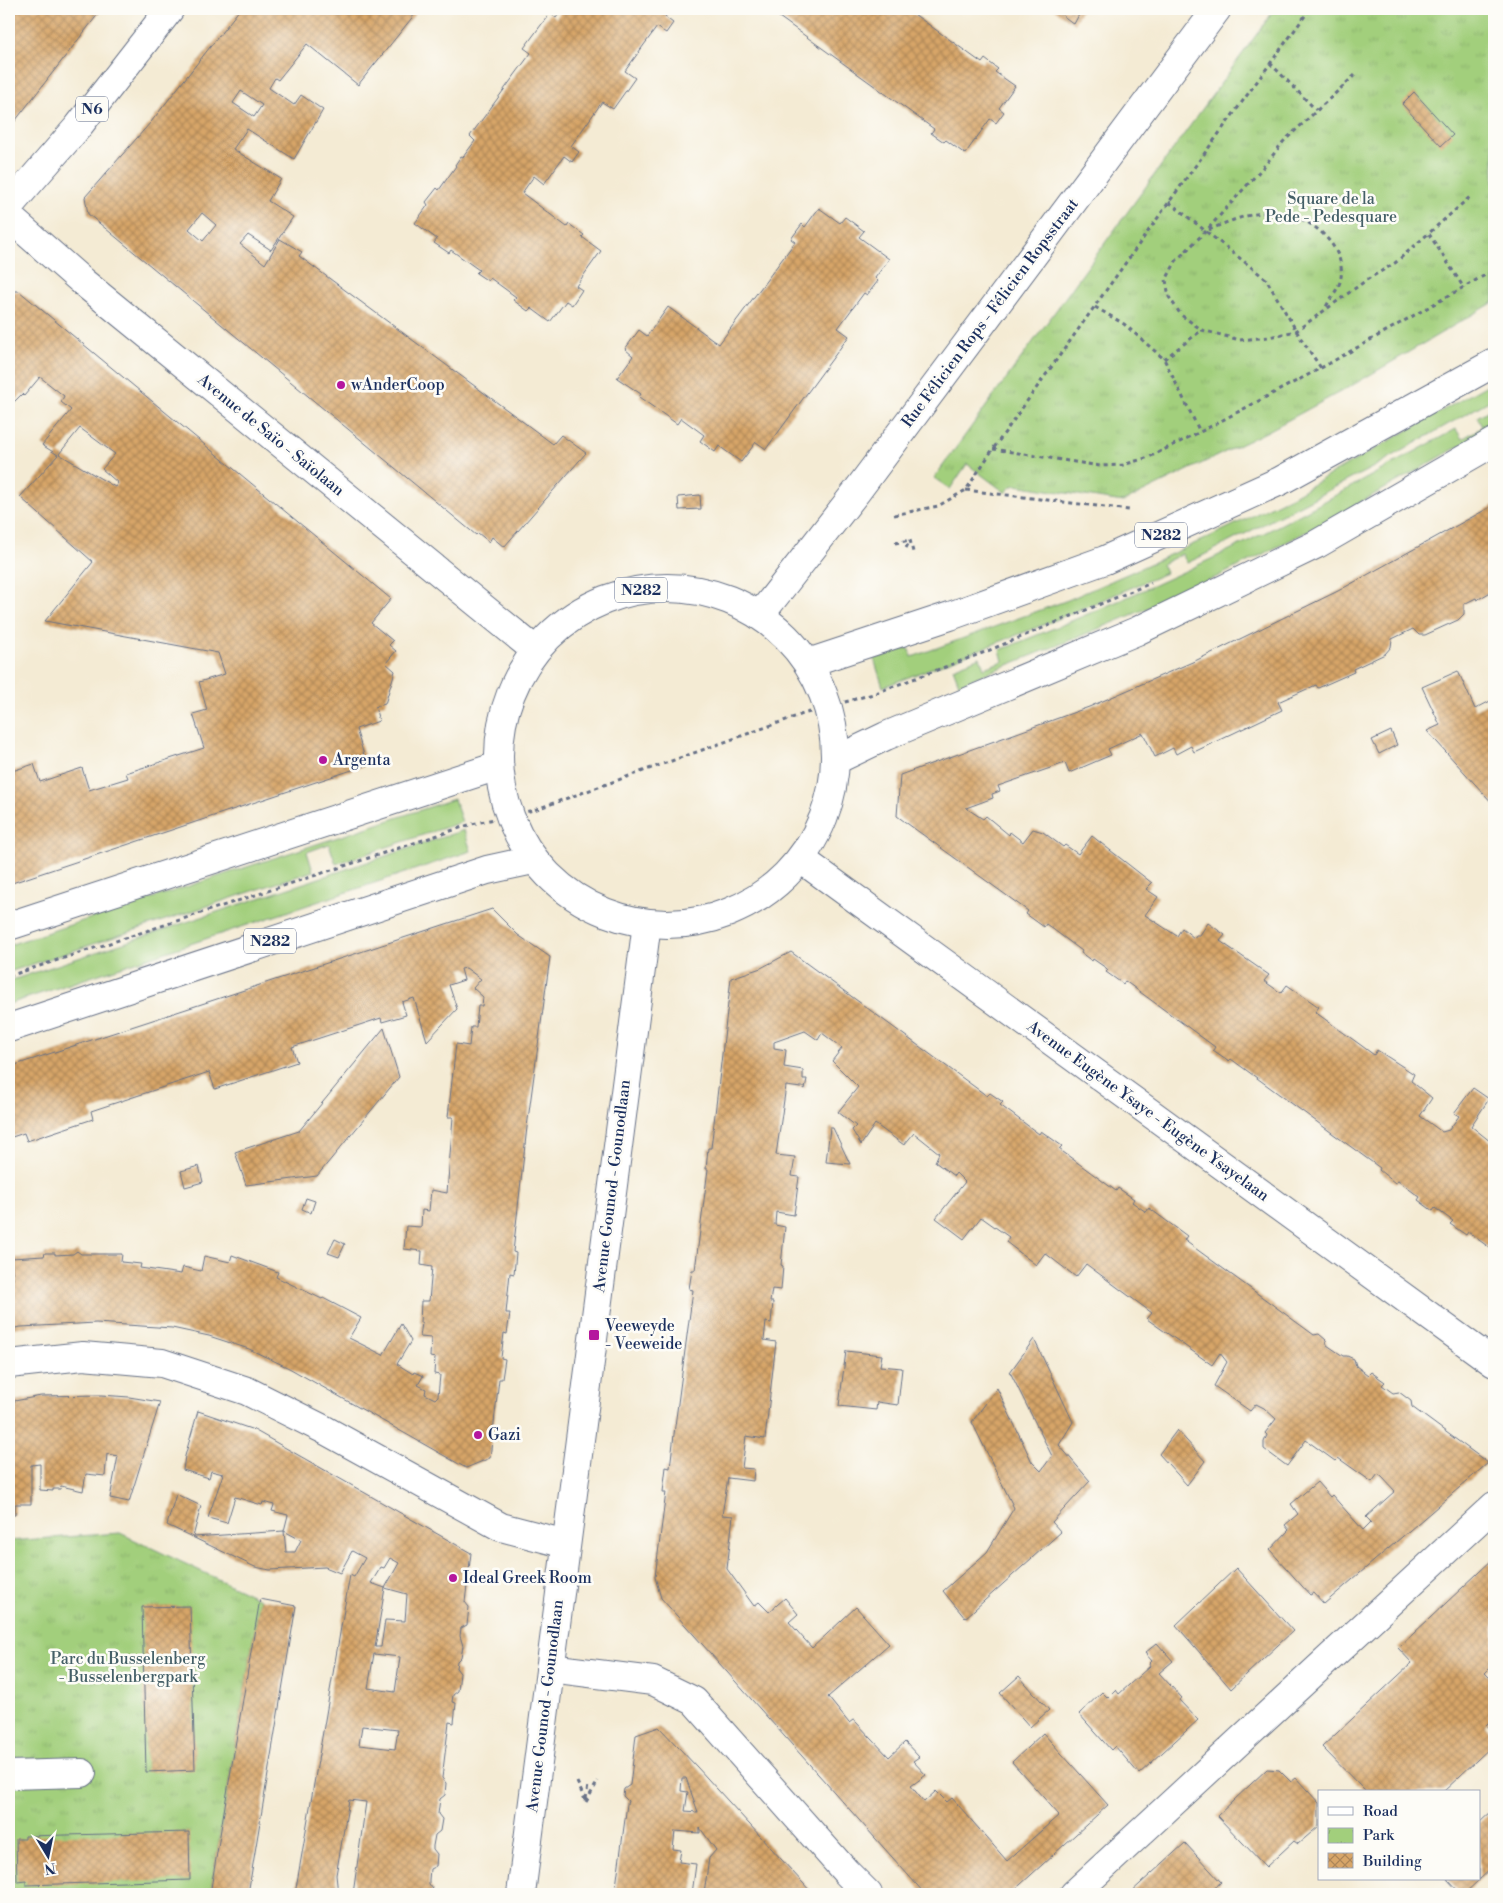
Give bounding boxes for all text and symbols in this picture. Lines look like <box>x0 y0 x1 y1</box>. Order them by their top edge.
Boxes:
road number: N6 <box>76 96 108 122</box>
park label: Square de la Pede - Pedesquare <box>1265 189 1397 227</box>
street label: Rue Félicien Rops - Félicien Ropsstraat <box>897 194 1083 432</box>
street label: Avenue de Saïo - Saïolaan <box>193 369 349 501</box>
place label: wAnderCoop <box>350 375 445 395</box>
marker: wAnderCoop <box>335 379 347 391</box>
road number: N282 <box>1135 522 1187 548</box>
road number: N282 <box>615 578 667 602</box>
place label: Argenta <box>332 750 391 770</box>
marker: Argenta <box>317 754 329 766</box>
road number: N282 <box>244 928 296 954</box>
street label: Avenue Eugène Ysaye - Eugène Ysayelaan <box>1022 1016 1273 1206</box>
street label: Avenue Gounod - Gounodlaan <box>589 1078 635 1295</box>
place label: Veeweyde - Veeweide <box>604 1316 682 1354</box>
marker: Veeweyde - Veeweide <box>587 1328 601 1342</box>
place label: Gazi <box>488 1425 521 1445</box>
marker: Gazi <box>472 1429 484 1441</box>
place label: Ideal Greek Room <box>463 1568 592 1588</box>
marker: Ideal Greek Room <box>447 1572 459 1584</box>
street label: Avenue Gounod - Gounodlaan <box>522 1598 568 1815</box>
park label: Parc du Busselenberg - Busselenbergpark <box>51 1649 206 1687</box>
legend <box>1318 1790 1480 1880</box>
text: Road <box>1363 1802 1398 1821</box>
text: Park <box>1363 1826 1395 1845</box>
north arrow <box>22 1830 72 1880</box>
text: Building <box>1362 1852 1422 1871</box>
text: N <box>43 1858 57 1878</box>

